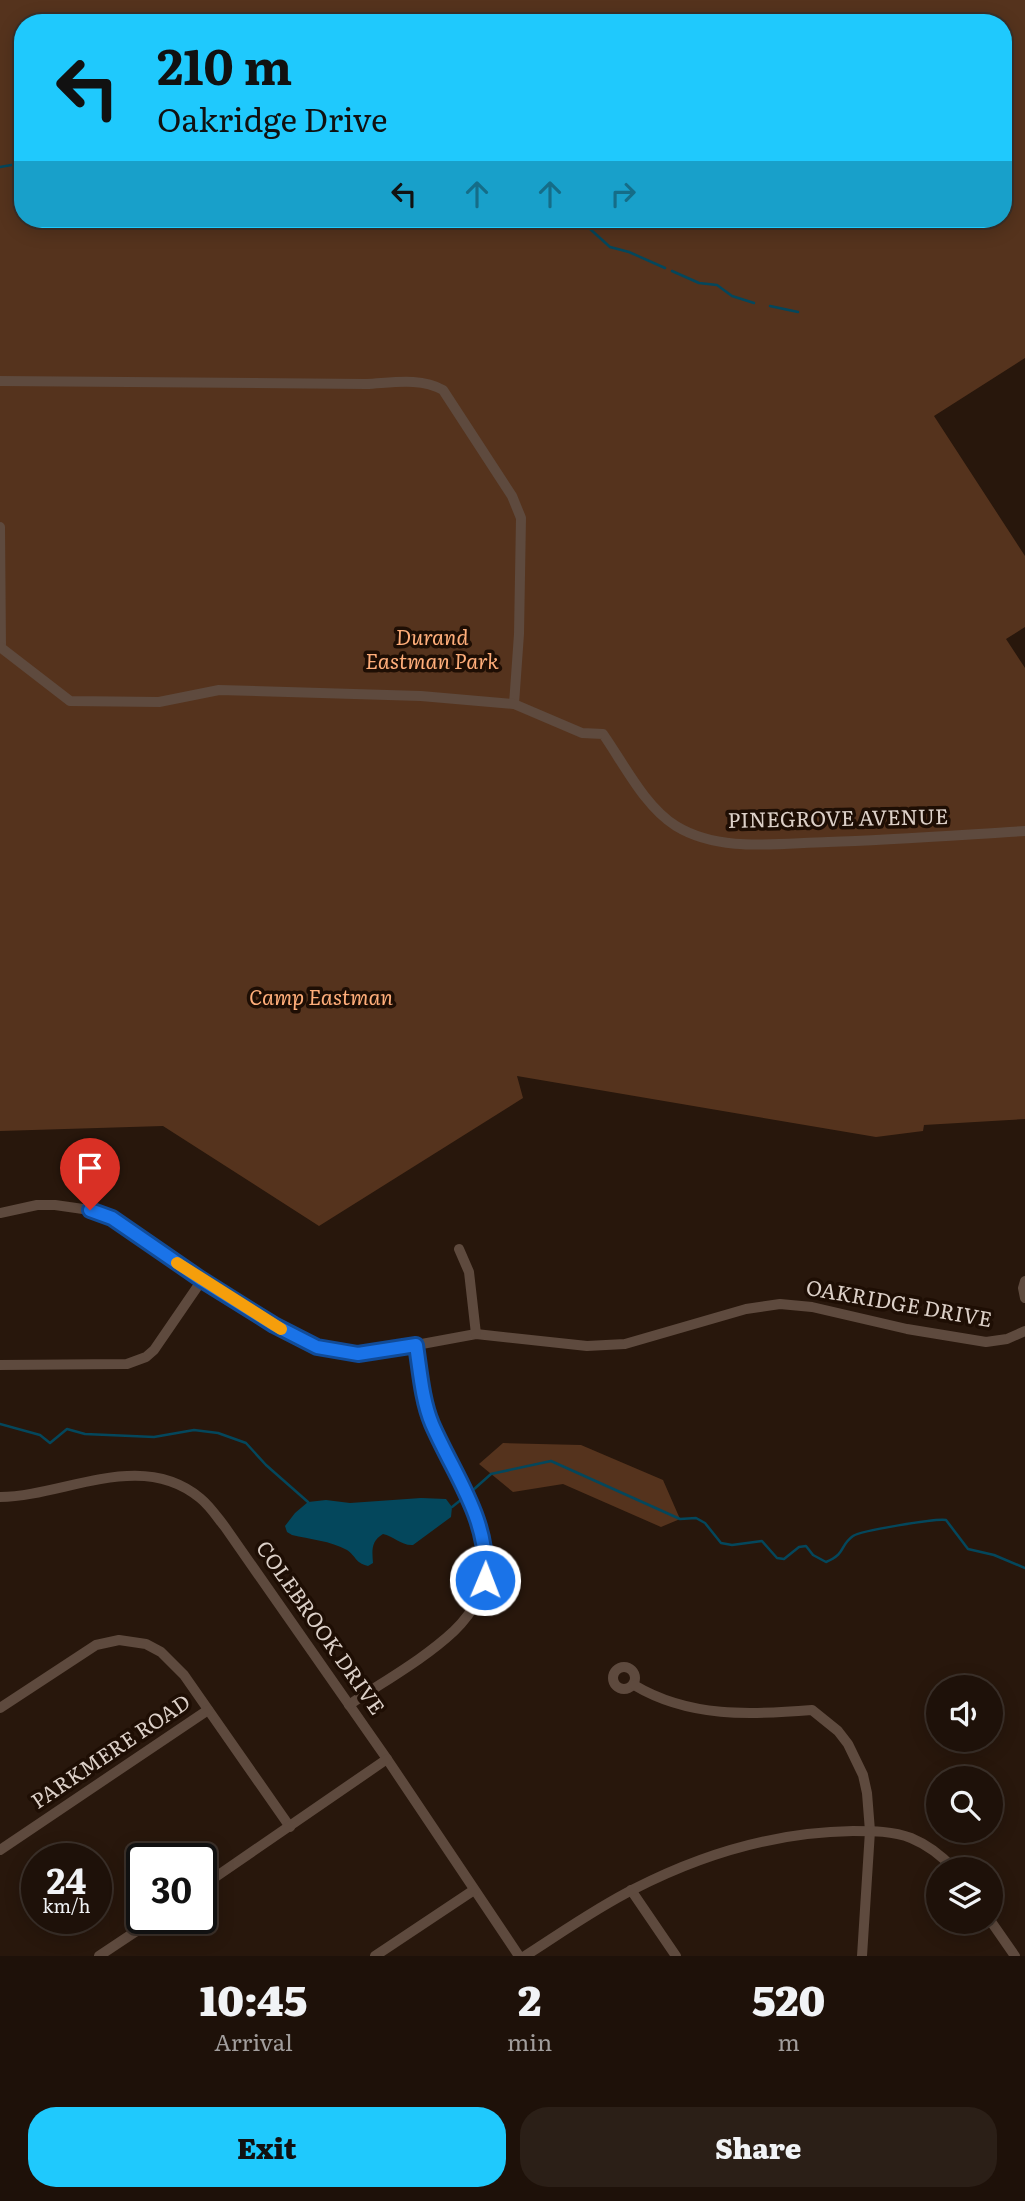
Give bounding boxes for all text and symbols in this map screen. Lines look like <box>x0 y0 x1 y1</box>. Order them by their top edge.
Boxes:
text: 210 m <box>157 27 292 100</box>
icon: left <box>42 42 133 133</box>
text: Oakridge Drive <box>157 94 388 142</box>
icon: left <box>385 175 423 213</box>
icon: ahead <box>458 175 496 213</box>
icon: ahead <box>531 175 569 213</box>
icon: right <box>604 175 642 213</box>
park label: Durand Eastman Park <box>365 620 499 675</box>
street label: PINEGROVE AVENUE <box>727 799 949 834</box>
park label: Camp Eastman <box>249 980 394 1011</box>
pin <box>60 1138 120 1210</box>
icon: arrive <box>71 1149 109 1187</box>
street label: OAKRIDGE DRIVE <box>804 1270 995 1333</box>
street label: COLEBROOK DRIVE <box>250 1533 394 1720</box>
position arrow <box>448 1543 522 1617</box>
map controls <box>926 1675 1003 1934</box>
button: sound <box>926 1675 1003 1752</box>
street label: PARKMERE ROAD <box>24 1685 195 1815</box>
button: search <box>926 1766 1003 1843</box>
speed limit sign: 30 <box>126 1843 217 1934</box>
text: 24 <box>47 1853 86 1905</box>
button: layers <box>926 1857 1003 1934</box>
text: km/h <box>43 1892 90 1919</box>
text: 10:45 <box>200 1967 307 2029</box>
text: 2 <box>518 1967 541 2029</box>
text: 520 <box>752 1967 825 2029</box>
text: Arrival <box>214 2024 293 2058</box>
text: min <box>507 2024 552 2058</box>
text: m <box>777 2024 800 2058</box>
button: Exit <box>28 2107 506 2187</box>
button: Share <box>520 2107 997 2187</box>

